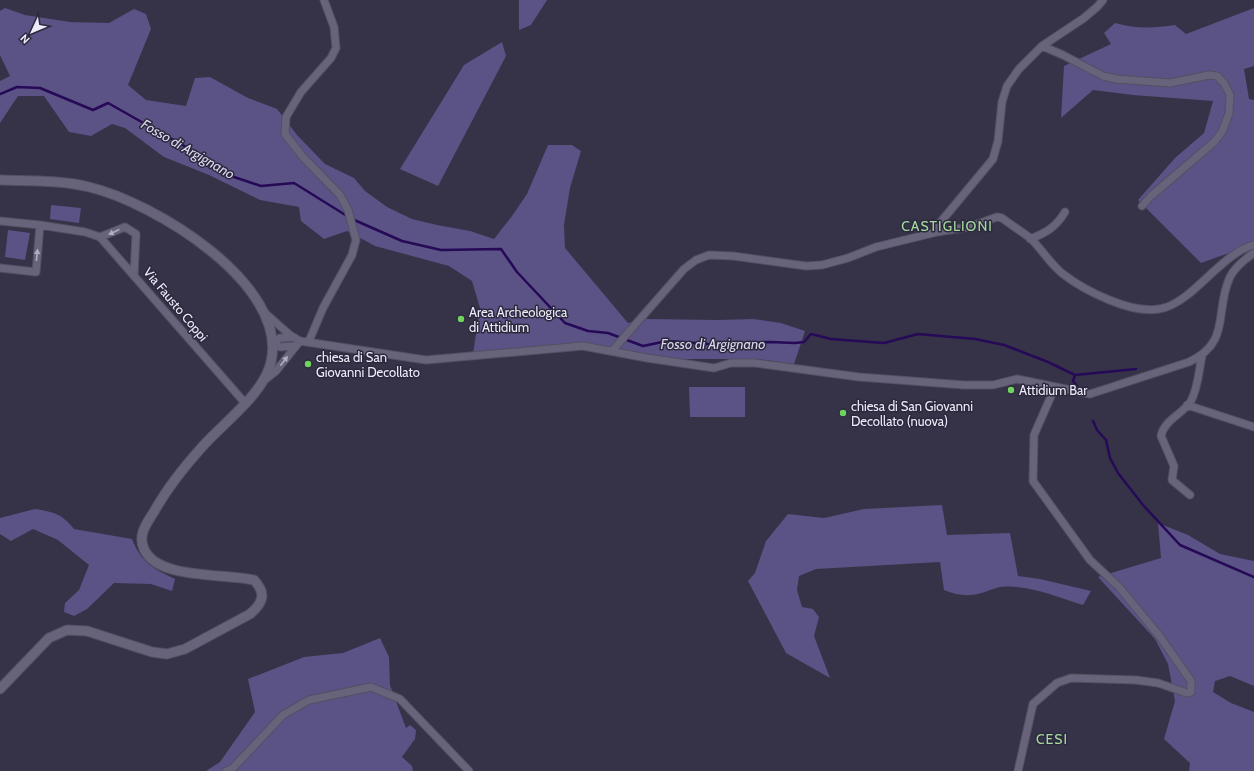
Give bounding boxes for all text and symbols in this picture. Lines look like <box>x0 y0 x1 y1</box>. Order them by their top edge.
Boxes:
north arrow <box>12 12 52 52</box>
text: N <box>17 31 33 47</box>
water label: Fosso di Argignano <box>138 115 238 183</box>
district label: CASTIGLIONI <box>901 217 993 235</box>
one-way arrow <box>109 229 120 235</box>
one-way arrow <box>34 249 41 261</box>
street label: Via Fausto Coppi <box>140 264 212 344</box>
place label: Area Archeologica di Attidium <box>469 304 568 335</box>
marker: Area Archeologica di Attidium <box>456 314 466 324</box>
water label: Fosso di Argignano <box>661 335 766 353</box>
place label: chiesa di San Giovanni Decollato <box>316 349 420 380</box>
one-way arrow <box>280 356 288 367</box>
marker: chiesa di San Giovanni Decollato <box>303 359 313 369</box>
place label: Attidium Bar <box>1019 382 1088 398</box>
marker: Attidium Bar <box>1006 385 1016 395</box>
place label: chiesa di San Giovanni Decollato (nuova) <box>851 398 973 429</box>
marker: chiesa di San Giovanni Decollato (nuova) <box>838 408 848 418</box>
district label: CESI <box>1036 730 1068 748</box>

